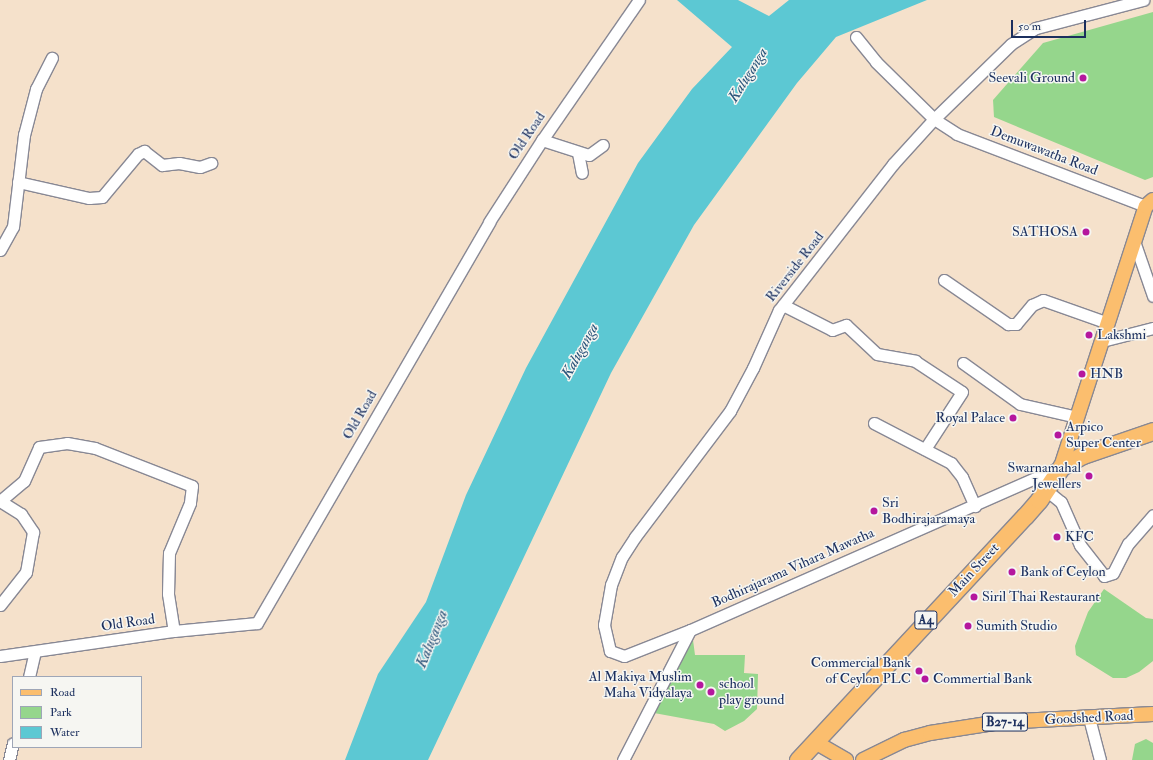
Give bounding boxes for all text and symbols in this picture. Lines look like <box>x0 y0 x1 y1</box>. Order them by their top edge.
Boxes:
scale bar <box>1013 12 1088 38</box>
text: 50 m <box>1018 19 1041 34</box>
water label: Kaluganga <box>724 45 772 105</box>
place label: Seevali Ground <box>989 70 1075 86</box>
marker: Seevali Ground <box>1078 73 1088 83</box>
street label: Old Road <box>505 109 549 163</box>
street label: Demuwawatha Road <box>988 123 1100 179</box>
place label: SATHOSA <box>1012 224 1078 240</box>
marker: SATHOSA <box>1081 227 1091 237</box>
street label: Riverside Road <box>762 229 828 305</box>
water label: Kaluganga <box>557 320 603 382</box>
place label: Lakshmi <box>1097 327 1146 343</box>
marker: Lakshmi <box>1084 330 1094 340</box>
place label: HNB <box>1090 366 1123 382</box>
marker: HNB <box>1077 369 1087 379</box>
street label: Old Road <box>339 387 381 443</box>
place label: Royal Palace <box>936 410 1005 426</box>
marker: Royal Palace <box>1008 413 1018 423</box>
place label: Arpico Super Center <box>1066 419 1141 452</box>
marker: Arpico Super Center <box>1053 430 1063 440</box>
place label: Swarnamahal Jewellers <box>1008 460 1081 492</box>
marker: Swarnamahal Jewellers <box>1084 471 1094 481</box>
place label: Sri Bodhirajaramaya <box>882 495 975 528</box>
marker: Sri Bodhirajaramaya <box>869 506 879 516</box>
street label: Bodhirajarama Vihara Mawatha <box>709 525 877 611</box>
place label: KFC <box>1065 529 1094 545</box>
marker: KFC <box>1052 532 1062 542</box>
street label: Main Street <box>945 540 1003 600</box>
place label: Bank of Ceylon <box>1020 564 1106 580</box>
marker: Bank of Ceylon <box>1007 567 1017 577</box>
place label: Siril Thai Restaurant <box>982 589 1100 605</box>
marker: Siril Thai Restaurant <box>969 592 979 602</box>
water label: Kaluganga <box>412 608 452 670</box>
road number: A4 <box>914 609 938 631</box>
street label: Old Road <box>100 611 156 635</box>
place label: Sumith Studio <box>976 618 1057 634</box>
marker: Sumith Studio <box>963 621 973 631</box>
place label: Commercial Bank of Ceylon PLC <box>811 655 911 688</box>
marker: Commercial Bank of Ceylon PLC <box>914 666 924 676</box>
place label: Al Makiya Muslim Maha Vidyalaya <box>589 669 692 702</box>
place label: Commertial Bank <box>933 671 1032 687</box>
marker: Commertial Bank <box>920 674 930 684</box>
legend <box>12 676 142 748</box>
place label: school play ground <box>719 676 784 708</box>
marker: Al Makiya Muslim Maha Vidyalaya <box>695 680 705 690</box>
text: Road <box>50 685 75 700</box>
marker: school play ground <box>706 687 716 697</box>
text: Park <box>50 705 72 720</box>
street label: Goodshed Road <box>1044 707 1134 729</box>
road number: B27-14 <box>981 711 1029 733</box>
text: Water <box>50 725 79 740</box>

